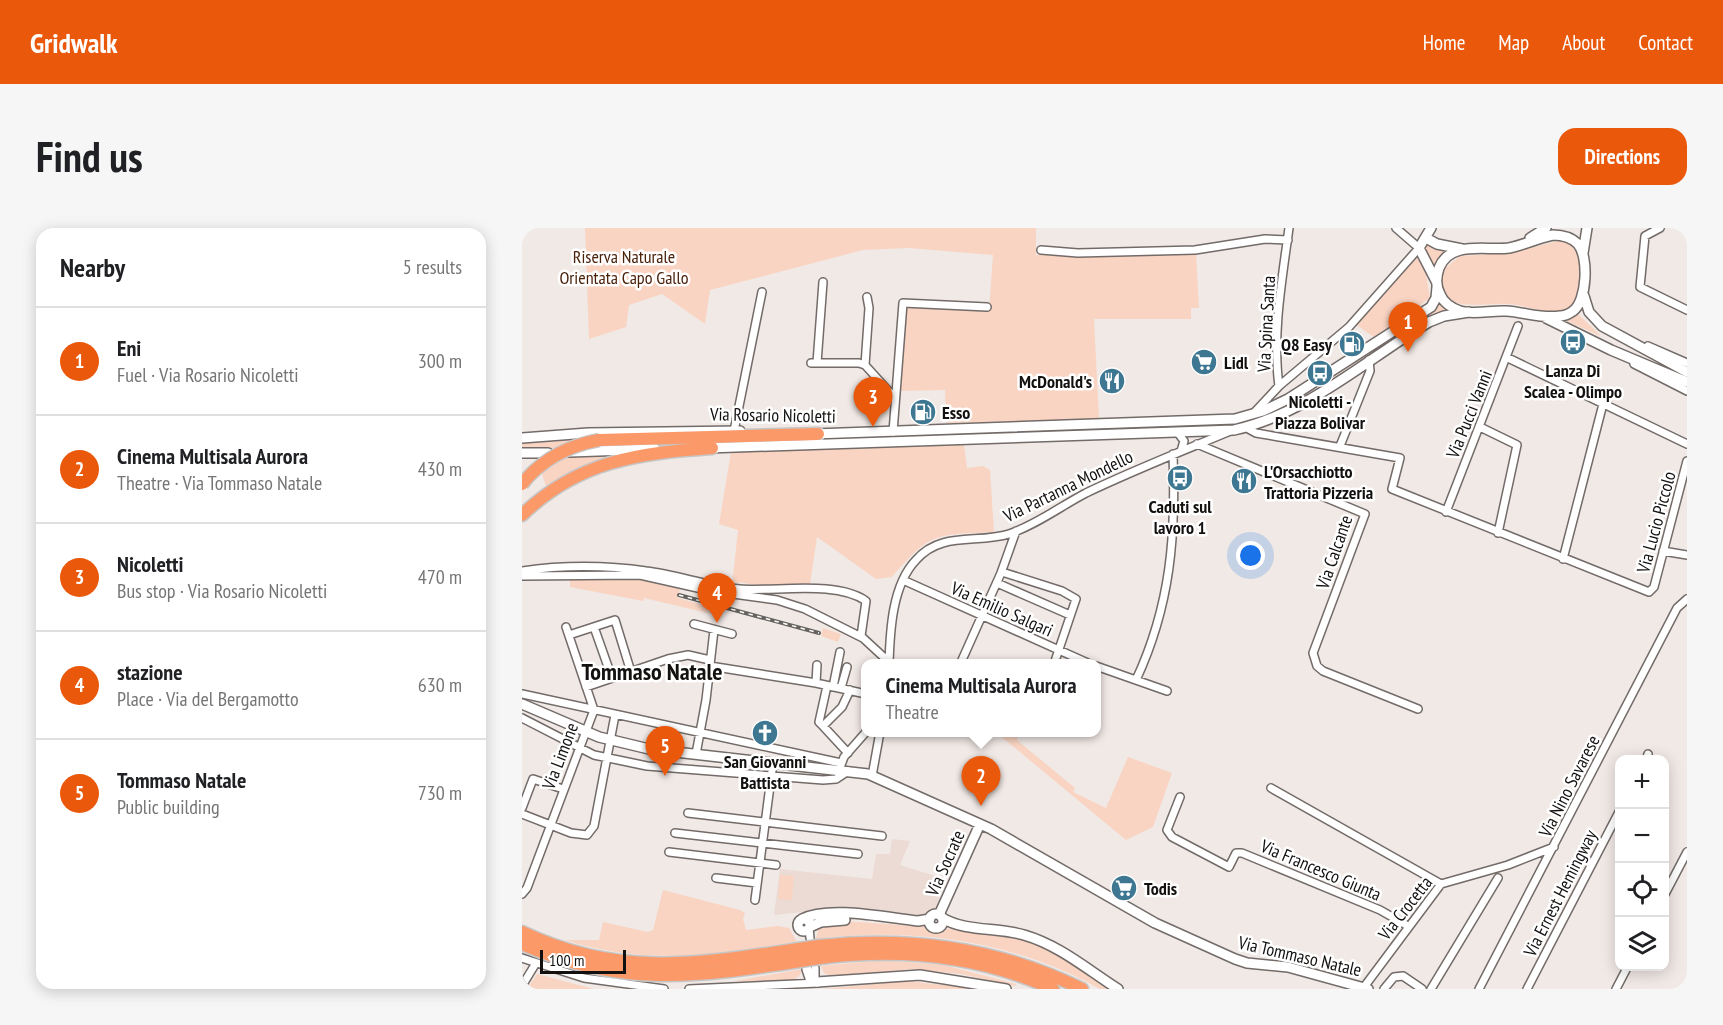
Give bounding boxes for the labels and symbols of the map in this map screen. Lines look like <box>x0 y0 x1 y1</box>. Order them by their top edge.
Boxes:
park label: Riserva Naturale Orientata Capo Gallo <box>559 245 689 289</box>
street label: Via Spina Santa <box>1252 275 1280 374</box>
pin: 1 <box>1388 302 1428 352</box>
bus stop icon: Lanza Di Scalea - Olimpo <box>1558 327 1588 357</box>
fuel station icon: Q8 Easy <box>1337 329 1367 359</box>
place label: Q8 Easy <box>1281 333 1333 356</box>
supermarket icon: Lidl <box>1189 347 1219 377</box>
place label: Lidl <box>1224 351 1249 374</box>
bus stop icon: Nicoletti - Piazza Bolivar <box>1305 358 1335 388</box>
place label: Lanza Di Scalea - Olimpo <box>1524 359 1622 403</box>
restaurant icon: McDonald's <box>1097 366 1127 396</box>
street label: Via Pucci Vanni <box>1441 367 1497 462</box>
place label: McDonald's <box>1019 370 1092 393</box>
pin: 3 <box>854 378 892 427</box>
place label: Nicoletti - Piazza Bolivar <box>1275 390 1366 434</box>
fuel station icon: Esso <box>908 397 938 427</box>
place label: Esso <box>942 401 970 424</box>
street label: Via Rosario Nicoletti <box>709 402 836 428</box>
street label: Via Partanna Mondello <box>999 445 1137 528</box>
place label: L'Orsacchiotto Trattoria Pizzeria <box>1264 460 1373 504</box>
bus stop icon: Caduti sul lavoro 1 <box>1165 463 1195 493</box>
restaurant icon: L'Orsacchiotto Trattoria Pizzeria <box>1229 466 1259 496</box>
street label: Via Lucio Piccolo <box>1631 469 1681 576</box>
place label: Caduti sul lavoro 1 <box>1148 495 1212 539</box>
street label: Via Calcante <box>1310 512 1357 593</box>
your location <box>1236 541 1265 570</box>
pin: 4 <box>698 574 736 623</box>
street label: Via Emilio Salgari <box>947 576 1057 642</box>
district label: Tommaso Natale <box>581 656 723 687</box>
church icon: San Giovanni Battista <box>750 718 780 748</box>
street label: Via Limone <box>536 719 583 793</box>
pin: 5 <box>646 726 684 776</box>
street label: Via Nino Savarese <box>1533 731 1605 842</box>
place label: San Giovanni Battista <box>724 750 806 794</box>
pin: 2 <box>962 756 1000 806</box>
street label: Via Ernest Hemingway <box>1518 826 1602 961</box>
street label: Via Socrate <box>920 827 970 900</box>
street label: Via Francesco Giunta <box>1256 834 1385 906</box>
street label: Via Crocetta <box>1372 872 1437 945</box>
supermarket icon: Todis <box>1109 873 1139 903</box>
place label: Todis <box>1144 877 1177 900</box>
street label: Via Tommaso Natale <box>1235 930 1364 981</box>
scale bar <box>540 947 626 974</box>

